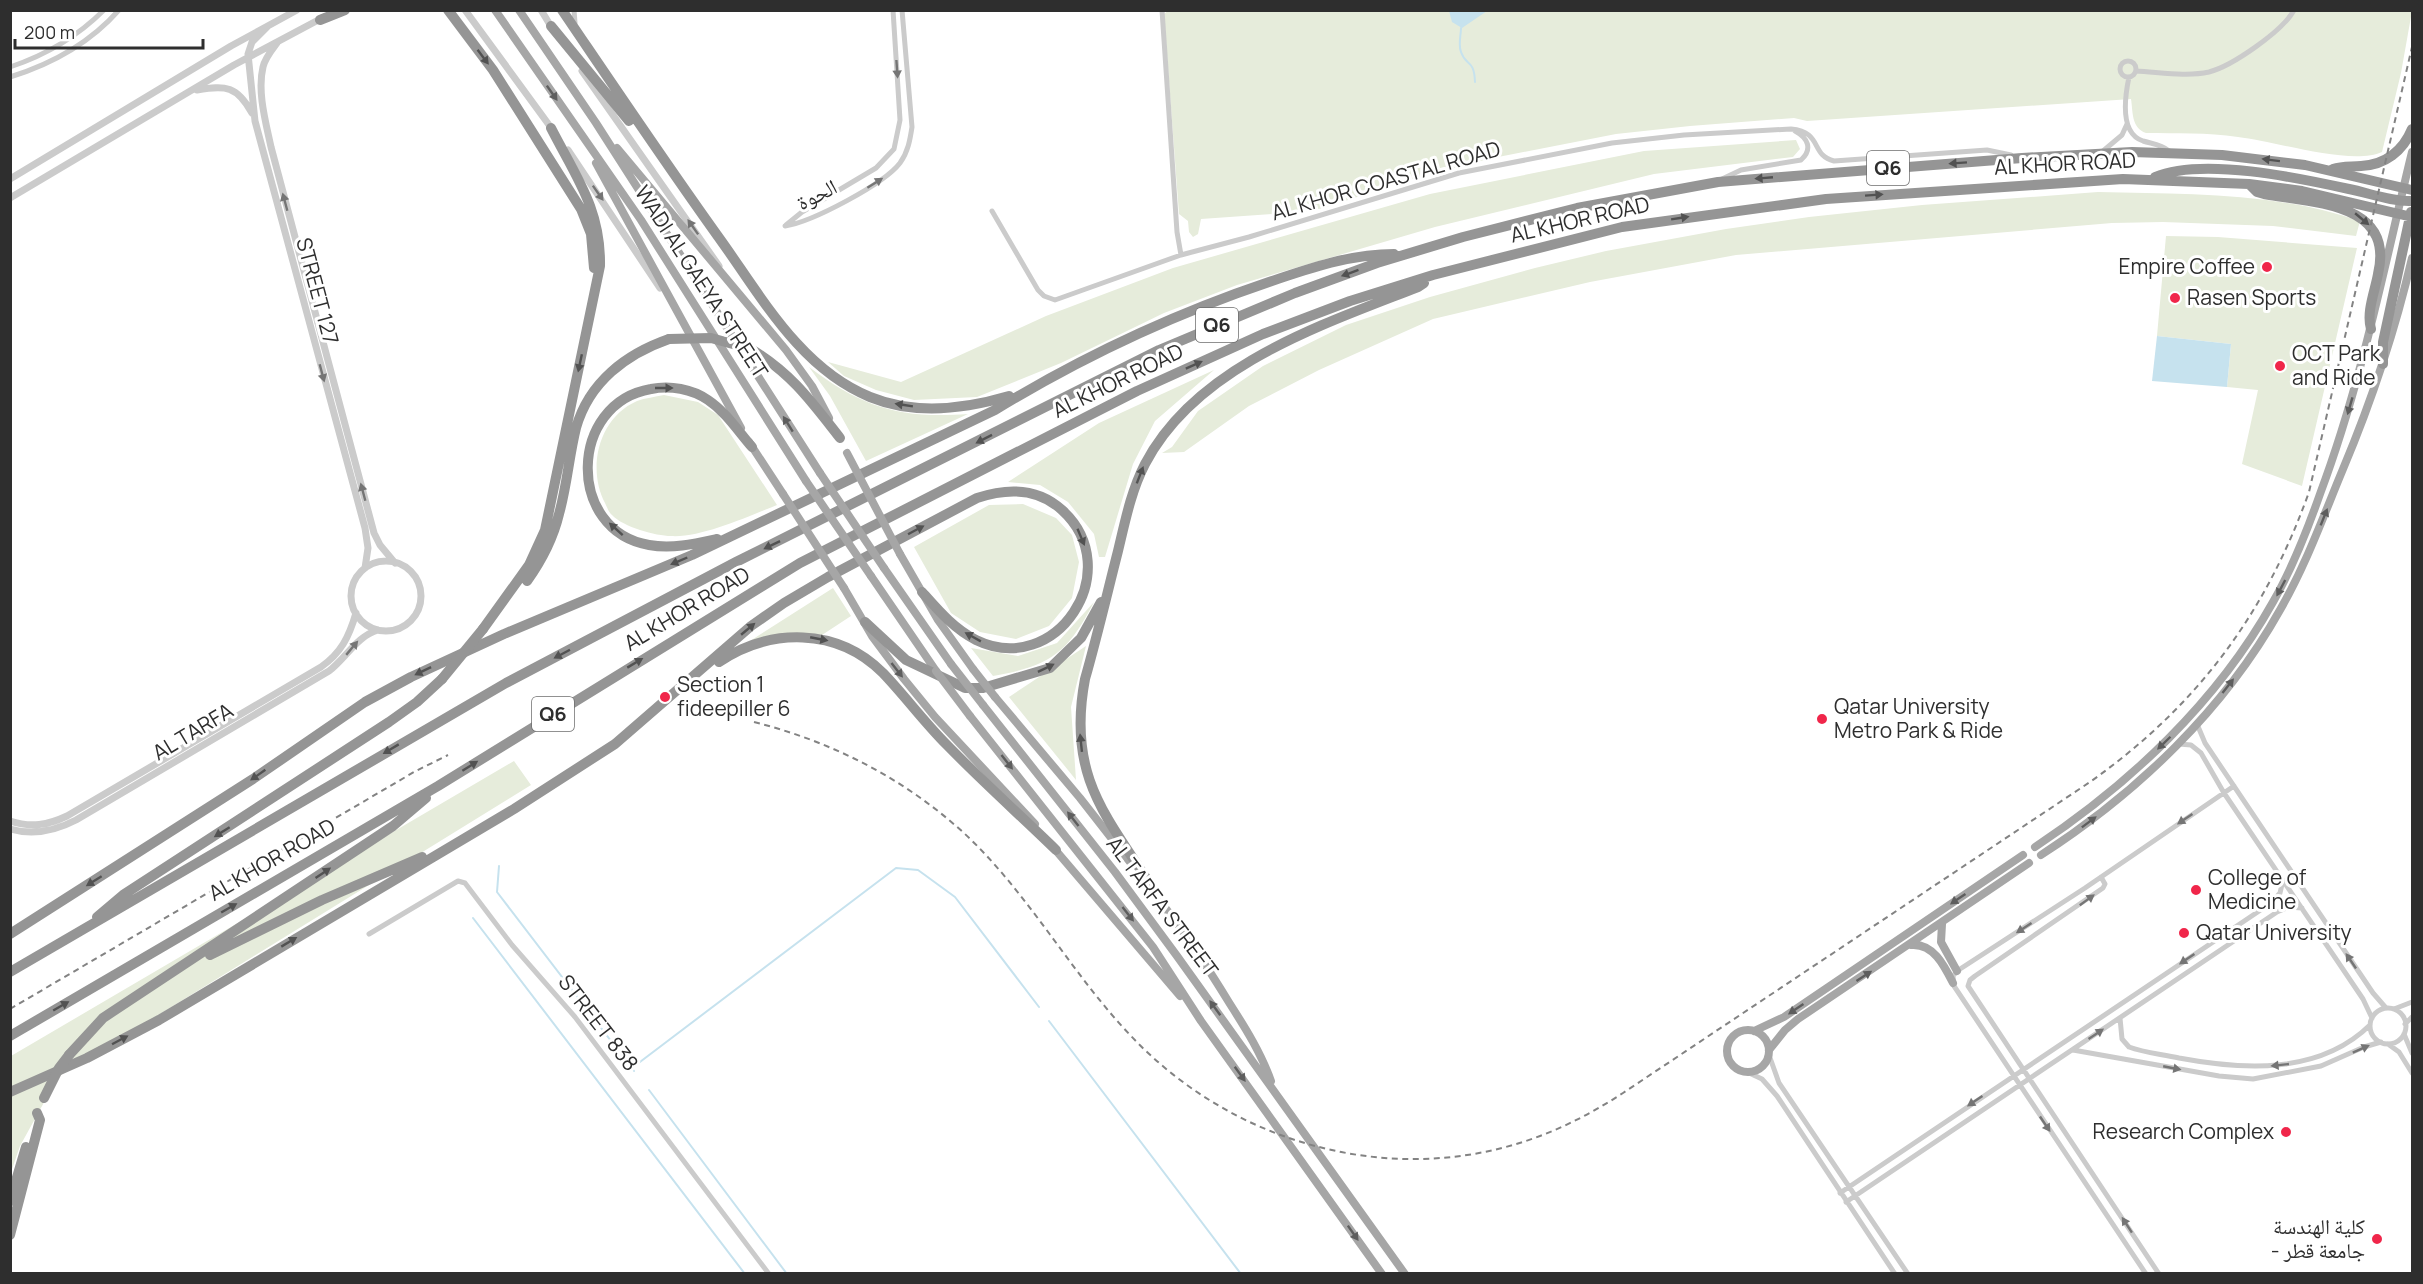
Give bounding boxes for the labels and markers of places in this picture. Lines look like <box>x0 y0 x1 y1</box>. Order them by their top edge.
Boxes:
place label: Empire Coffee <box>2119 252 2255 280</box>
marker: Empire Coffee <box>2260 260 2274 274</box>
place label: Rasen Sports <box>2187 283 2316 311</box>
marker: Rasen Sports <box>2168 291 2182 305</box>
place label: OCT Park and Ride <box>2292 339 2381 391</box>
marker: OCT Park and Ride <box>2273 359 2287 373</box>
place label: Section 1 fideepiller 6 <box>677 670 791 722</box>
marker: Section 1 fideepiller 6 <box>658 690 672 704</box>
place label: Qatar University Metro Park & Ride <box>1834 692 2003 744</box>
marker: Qatar University Metro Park & Ride <box>1815 712 1829 726</box>
place label: College of Medicine <box>2208 863 2307 915</box>
marker: College of Medicine <box>2189 883 2203 897</box>
place label: Qatar University <box>2196 918 2352 946</box>
marker: Qatar University <box>2177 926 2191 940</box>
place label: Research Complex <box>2093 1117 2274 1145</box>
marker: Research Complex <box>2279 1125 2293 1139</box>
place label: كلية الهندسة - جامعة قطر <box>2271 1212 2365 1264</box>
marker: كلية الهندسة - جامعة قطر <box>2370 1232 2384 1246</box>

